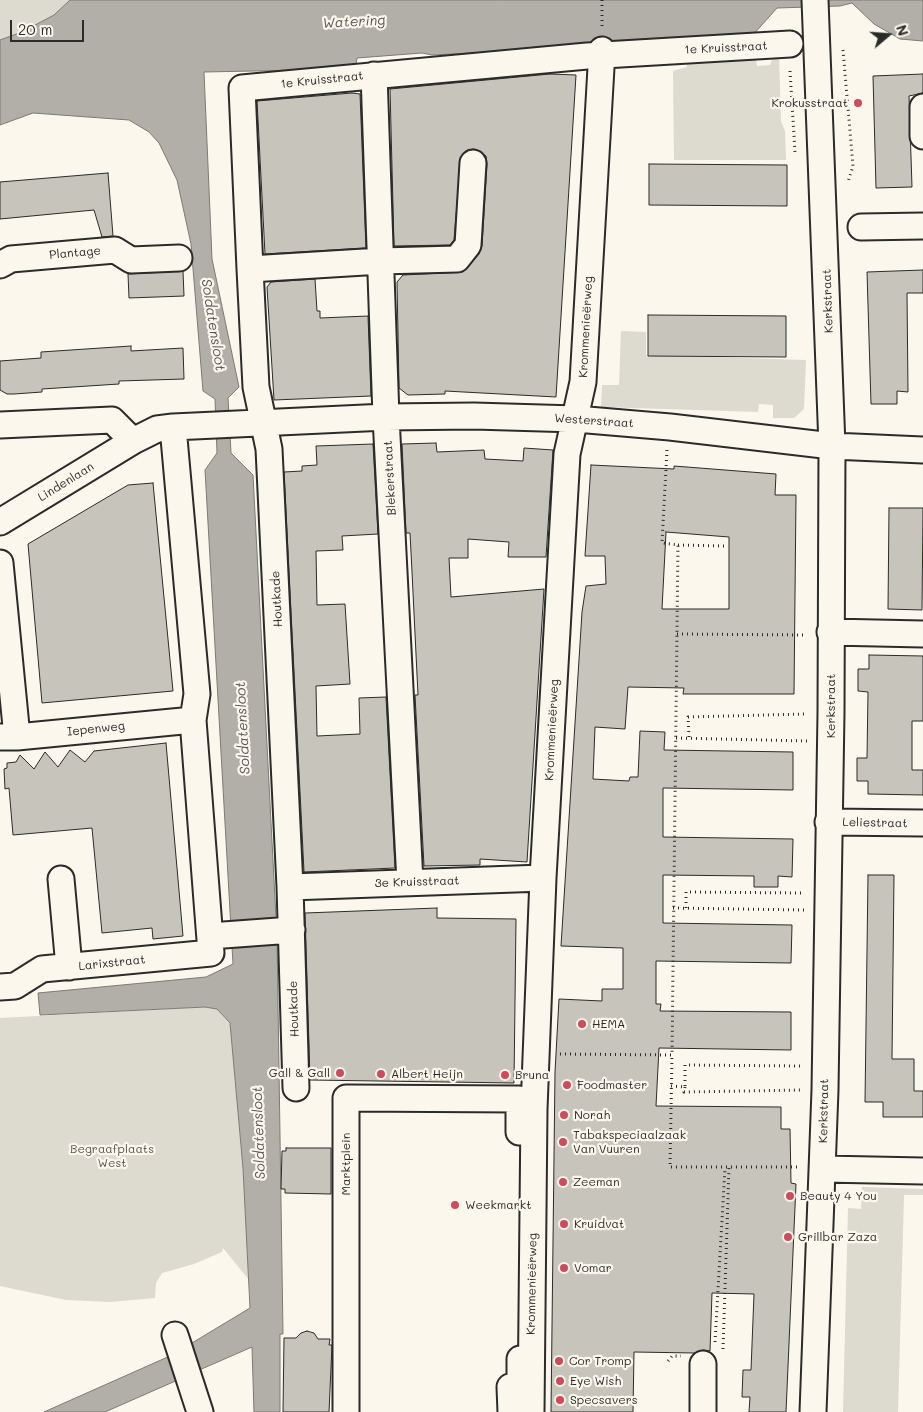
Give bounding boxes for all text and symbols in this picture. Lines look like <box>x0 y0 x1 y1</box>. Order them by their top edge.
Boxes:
scale bar <box>12 10 86 42</box>
north arrow <box>863 10 913 60</box>
water label: Watering <box>322 12 386 32</box>
text: 20 m <box>18 19 52 39</box>
text: N <box>892 22 913 38</box>
street label: 1e Kruisstraat <box>684 39 768 57</box>
street label: 1e Kruisstraat <box>280 68 364 92</box>
place label: Krokusstraat <box>771 96 848 110</box>
marker: Krokusstraat <box>852 97 864 109</box>
street label: Plantage <box>49 244 101 262</box>
street label: Kerkstraat <box>820 269 836 333</box>
street label: Krommenieërweg <box>576 276 596 378</box>
water label: Soldatensloot <box>197 278 229 372</box>
street label: Westerstraat <box>554 411 634 431</box>
street label: Blekerstraat <box>381 440 399 516</box>
street label: Lindenlaan <box>36 459 96 505</box>
street label: Houtkade <box>268 570 286 628</box>
street label: Kerkstraat <box>824 674 838 738</box>
street label: Krommenieërweg <box>542 679 562 781</box>
water label: Soldatensloot <box>232 681 254 775</box>
street label: Iepenweg <box>66 719 126 739</box>
street label: Leliestraat <box>842 815 908 831</box>
street label: 3e Kruisstraat <box>374 873 460 891</box>
street label: Larixstraat <box>78 952 146 974</box>
street label: Houtkade <box>286 981 302 1037</box>
place label: HEMA <box>592 1017 625 1031</box>
marker: HEMA <box>576 1018 588 1030</box>
place label: Gall & Gall <box>269 1066 330 1080</box>
marker: Gall & Gall <box>334 1067 346 1079</box>
place label: Albert Heijn <box>391 1067 463 1081</box>
marker: Albert Heijn <box>375 1068 387 1080</box>
place label: Bruna <box>515 1068 549 1082</box>
marker: Bruna <box>499 1069 511 1081</box>
place label: Foodmaster <box>577 1078 647 1092</box>
marker: Foodmaster <box>561 1079 573 1091</box>
street label: Kerkstraat <box>816 1079 832 1143</box>
water label: Soldatensloot <box>249 1086 269 1180</box>
place label: Norah <box>574 1108 610 1122</box>
marker: Norah <box>558 1109 570 1121</box>
place label: Tabakspeciaalzaak Van Vuuren <box>573 1128 686 1156</box>
street label: Marktplein <box>339 1133 353 1195</box>
marker: Tabakspeciaalzaak Van Vuuren <box>557 1136 569 1148</box>
park label: Begraafplaats West <box>70 1142 154 1170</box>
place label: Zeeman <box>573 1175 620 1189</box>
marker: Zeeman <box>557 1176 569 1188</box>
place label: Beauty 4 You <box>800 1189 877 1203</box>
marker: Beauty 4 You <box>784 1190 796 1202</box>
place label: Weekmarkt <box>465 1198 531 1212</box>
marker: Weekmarkt <box>449 1199 461 1211</box>
place label: Kruidvat <box>574 1217 624 1231</box>
marker: Kruidvat <box>558 1218 570 1230</box>
place label: Grillbar Zaza <box>798 1230 877 1244</box>
marker: Grillbar Zaza <box>782 1231 794 1243</box>
street label: Krommenieërweg <box>524 1233 540 1335</box>
place label: Vomar <box>574 1261 612 1275</box>
marker: Vomar <box>558 1262 570 1274</box>
place label: Cor Tromp <box>569 1354 631 1368</box>
marker: Cor Tromp <box>553 1355 565 1367</box>
place label: Eye Wish <box>570 1374 621 1388</box>
marker: Eye Wish <box>554 1375 566 1387</box>
place label: Specsavers <box>570 1393 638 1407</box>
marker: Specsavers <box>554 1394 566 1406</box>

